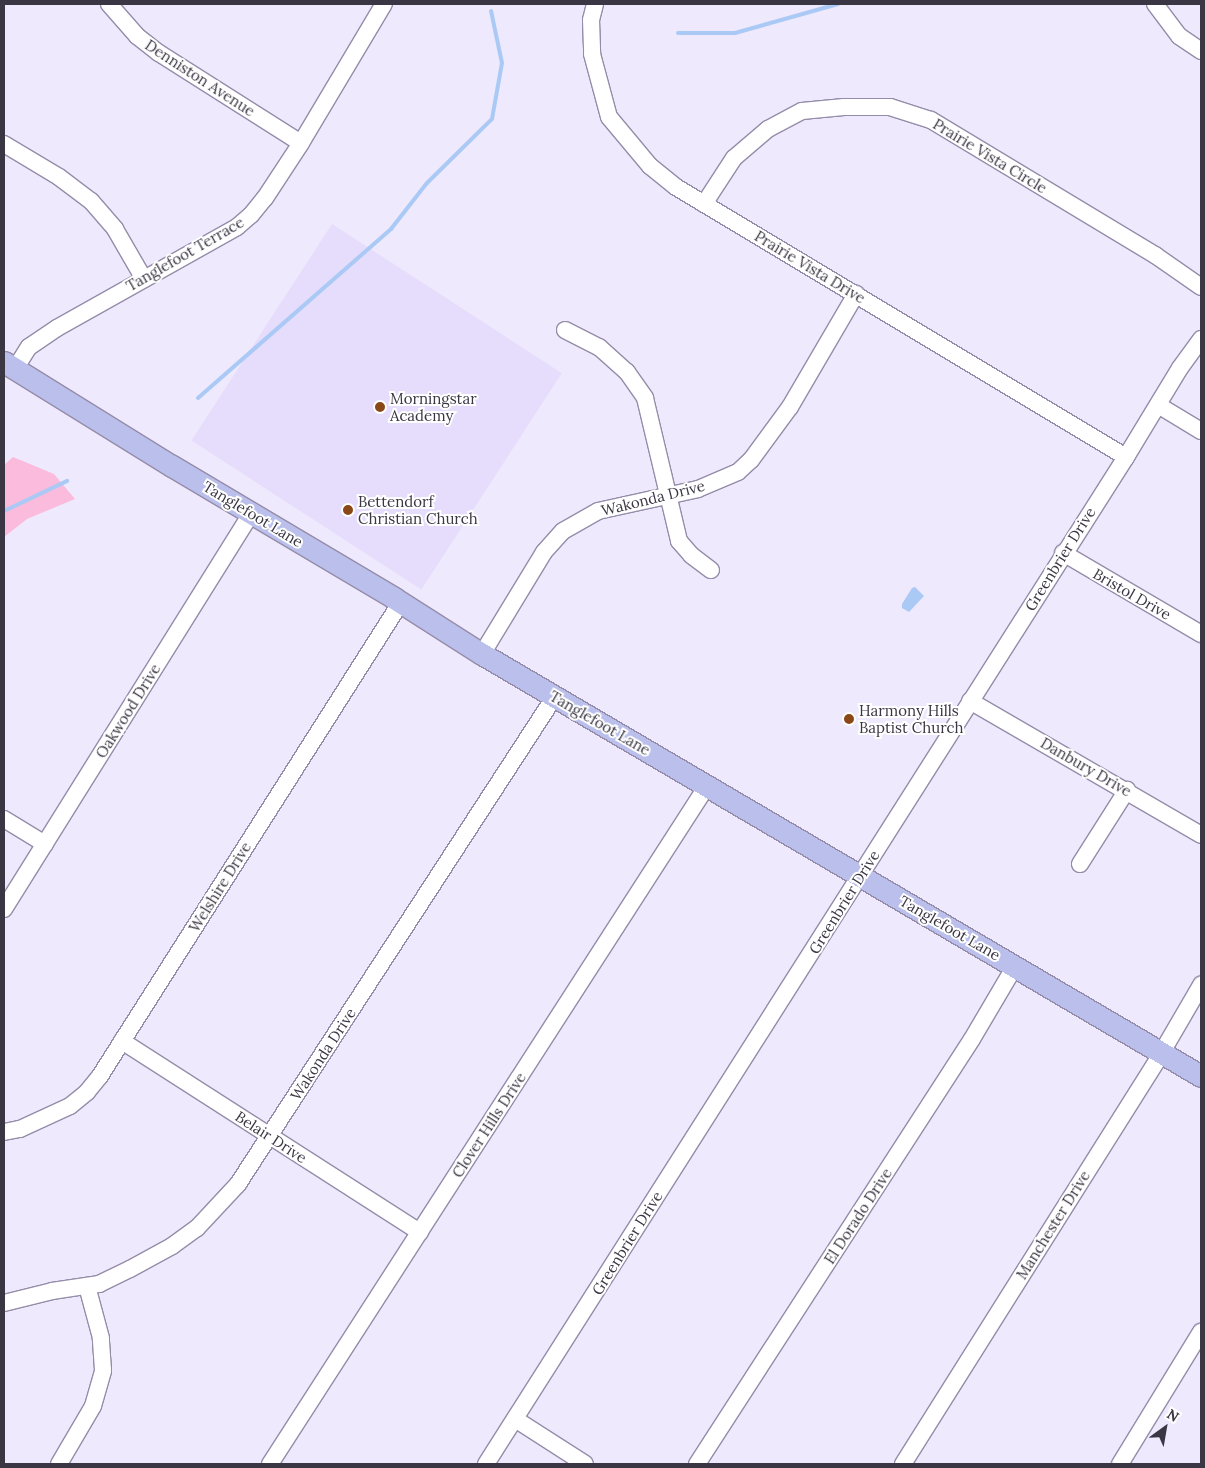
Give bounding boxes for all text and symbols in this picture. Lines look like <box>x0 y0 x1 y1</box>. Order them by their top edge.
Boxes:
street label: Denniston Avenue <box>142 36 258 120</box>
street label: Prairie Vista Circle <box>930 115 1050 197</box>
street label: Tanglefoot Terrace <box>123 213 247 295</box>
street label: Prairie Vista Drive <box>751 227 869 307</box>
place label: Morningstar Academy <box>390 389 477 424</box>
marker: Morningstar Academy <box>374 401 386 413</box>
street label: Wakonda Drive <box>599 476 707 520</box>
street label: Tanglefoot Lane <box>200 477 306 551</box>
place label: Bettendorf Christian Church <box>358 492 478 527</box>
marker: Bettendorf Christian Church <box>342 504 354 516</box>
street label: Greenbrier Drive <box>1021 504 1099 614</box>
street label: Bristol Drive <box>1090 564 1174 624</box>
street label: Oakwood Drive <box>92 661 164 761</box>
street label: Tanglefoot Lane <box>546 687 654 759</box>
place label: Harmony Hills Baptist Church <box>859 701 964 736</box>
marker: Harmony Hills Baptist Church <box>843 713 855 725</box>
street label: Danbury Drive <box>1037 734 1135 800</box>
street label: Welshire Drive <box>185 839 255 935</box>
street label: Greenbrier Drive <box>805 847 883 957</box>
street label: Tanglefoot Lane <box>896 892 1004 964</box>
street label: Wakonda Drive <box>287 1005 359 1103</box>
street label: Clover Hills Drive <box>448 1069 530 1181</box>
street label: Belair Drive <box>232 1107 310 1167</box>
street label: El Dorado Drive <box>820 1165 896 1267</box>
street label: Manchester Drive <box>1012 1167 1094 1283</box>
street label: Greenbrier Drive <box>588 1188 666 1298</box>
north arrow <box>1140 1403 1190 1453</box>
text: N <box>1164 1405 1182 1426</box>

